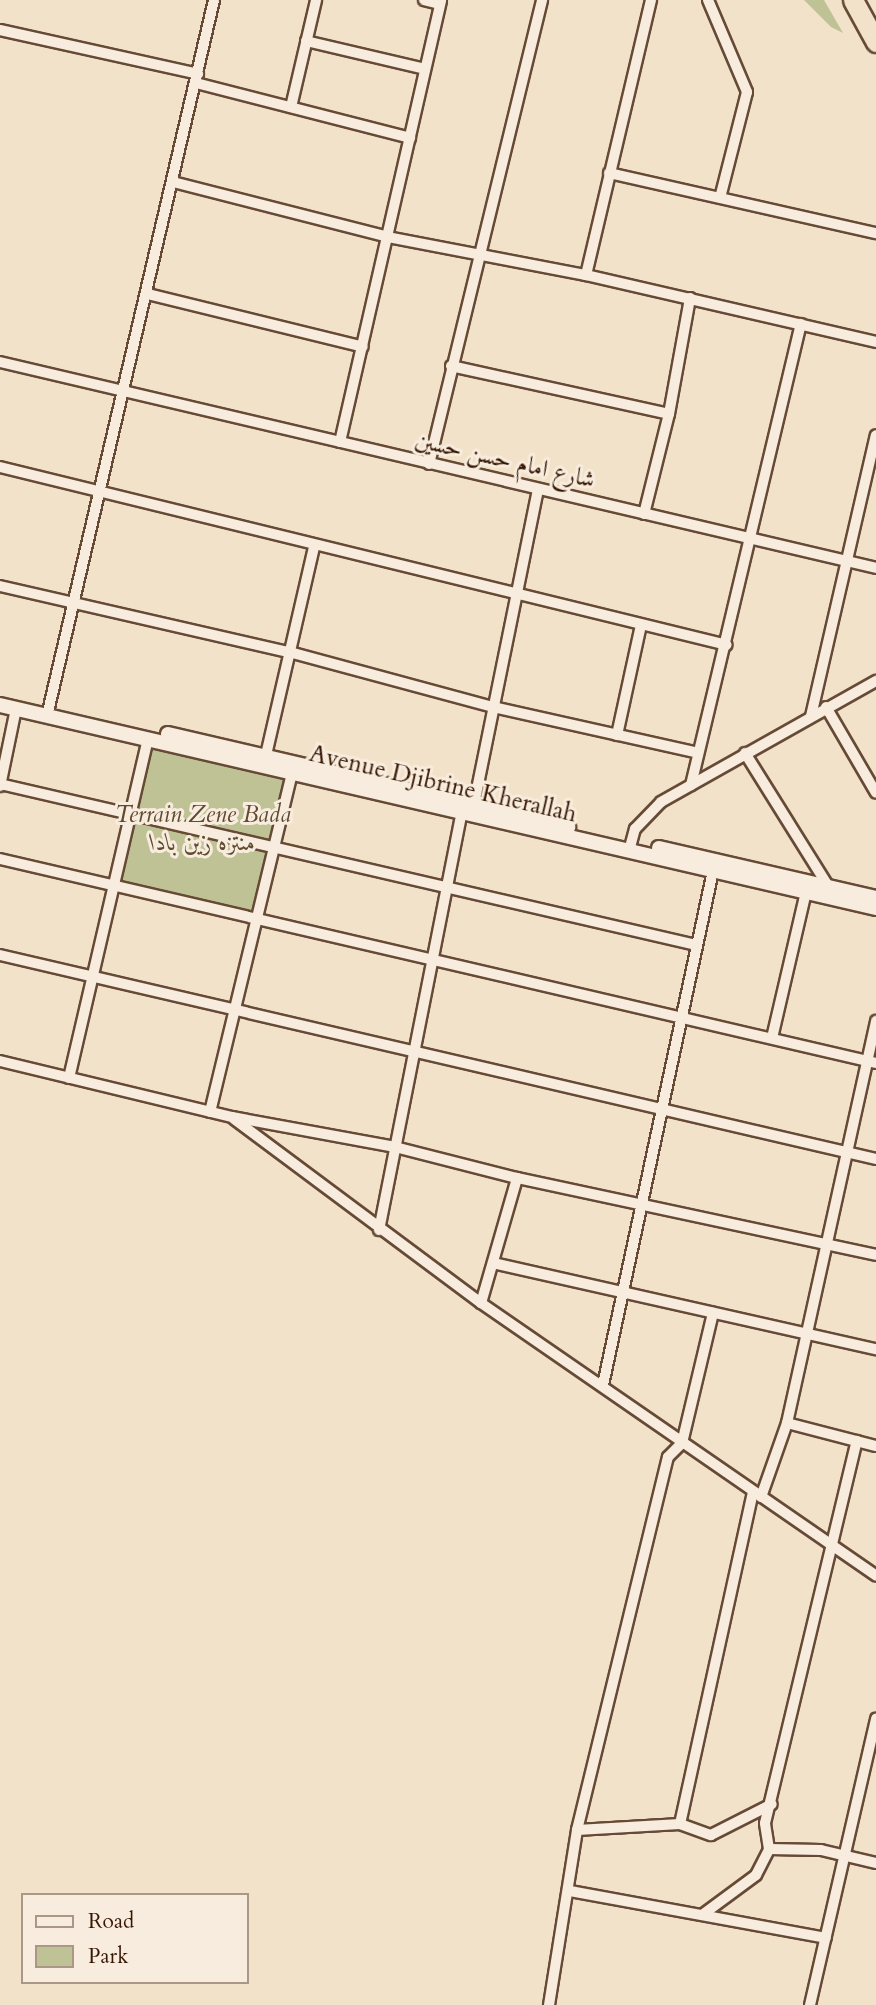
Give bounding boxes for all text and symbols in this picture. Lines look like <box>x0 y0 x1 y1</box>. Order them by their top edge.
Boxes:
street label: شارع امام حسن حسين <box>412 425 598 495</box>
street label: Avenue Djibrine Kherallah <box>307 739 579 829</box>
park label: Terrain Zene Bada منتزه زين بادا <box>115 801 291 857</box>
legend <box>21 1893 248 1984</box>
text: Road <box>88 1907 134 1936</box>
text: Park <box>88 1942 128 1971</box>

